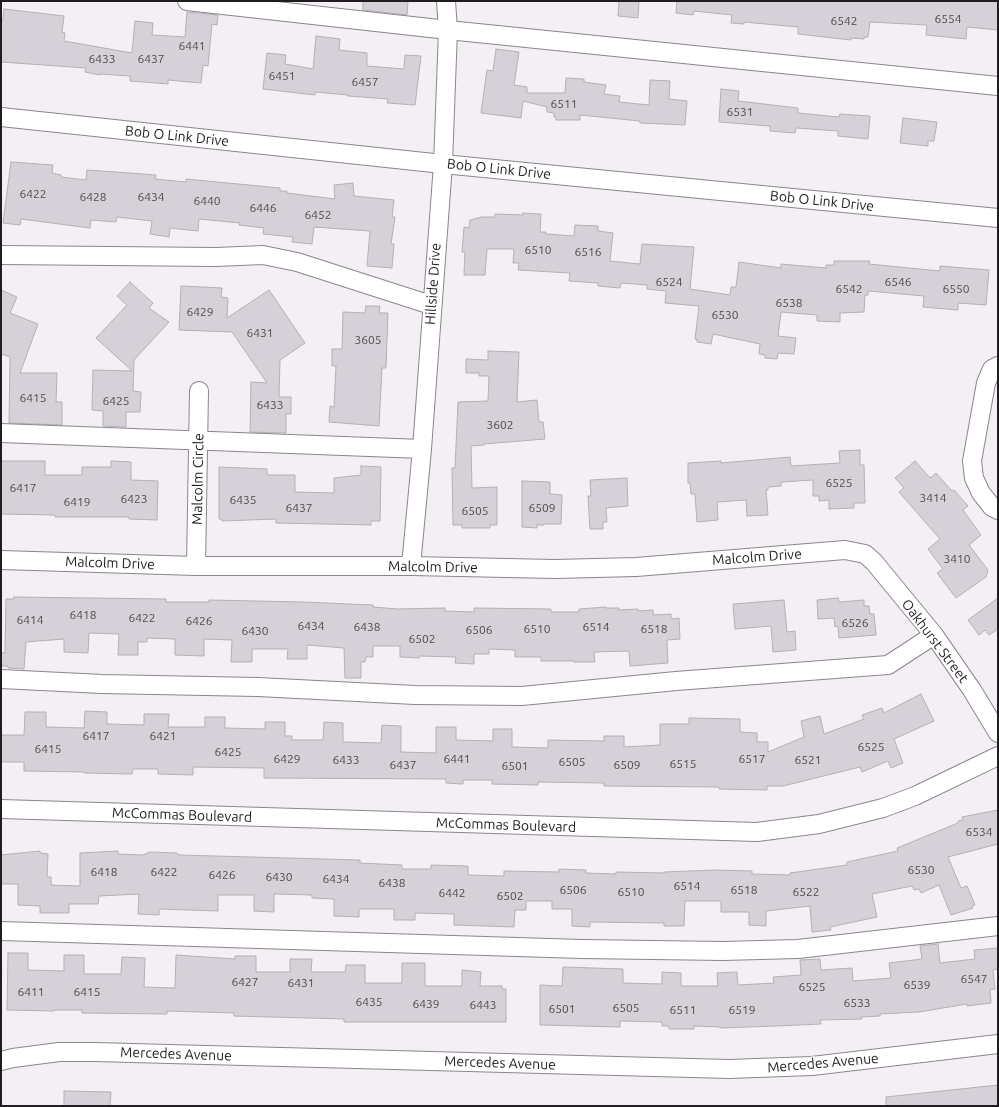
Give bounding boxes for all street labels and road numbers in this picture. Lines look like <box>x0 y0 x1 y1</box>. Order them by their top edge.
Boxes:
street label: Bob O Link Drive <box>124 122 230 150</box>
street label: Bob O Link Drive <box>446 155 552 183</box>
street label: Bob O Link Drive <box>769 187 875 215</box>
street label: Hillside Drive <box>422 242 444 326</box>
street label: Malcolm Circle <box>189 433 207 525</box>
street label: Malcolm Drive <box>712 545 802 569</box>
street label: Malcolm Drive <box>65 553 155 573</box>
street label: Malcolm Drive <box>388 558 478 576</box>
street label: Oakhurst Street <box>898 596 972 686</box>
street label: McCommas Boulevard <box>112 804 252 826</box>
street label: McCommas Boulevard <box>436 814 576 836</box>
street label: Mercedes Avenue <box>120 1044 232 1064</box>
street label: Mercedes Avenue <box>767 1050 879 1076</box>
street label: Mercedes Avenue <box>444 1053 556 1073</box>

